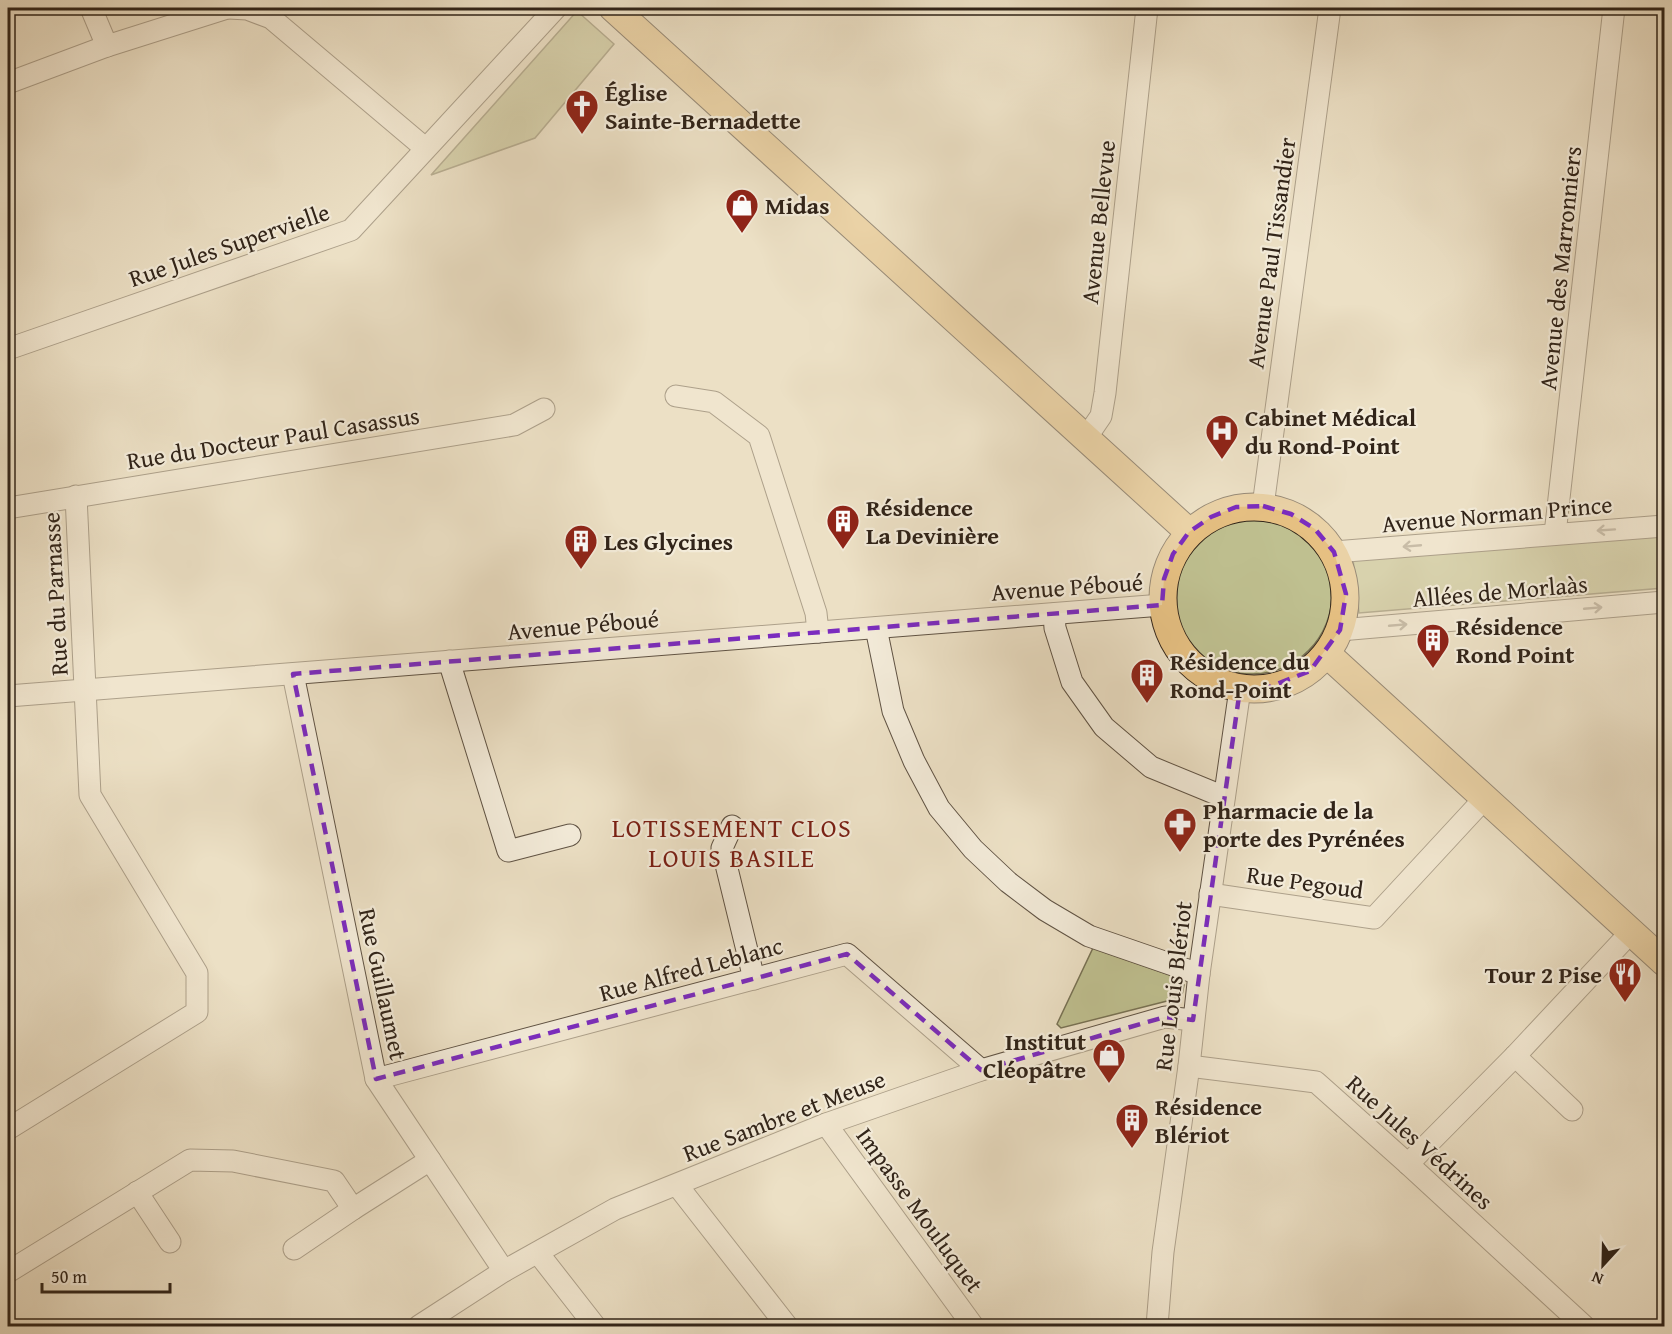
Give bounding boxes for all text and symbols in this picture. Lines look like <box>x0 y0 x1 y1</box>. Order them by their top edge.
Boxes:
place label: Église Sainte-Bernadette <box>605 75 801 138</box>
church icon: Église Sainte-Bernadette <box>564 88 600 135</box>
street label: Avenue Paul Tissandier <box>1237 135 1305 371</box>
street label: Avenue Bellevue <box>1072 138 1124 306</box>
street label: Avenue des Marronniers <box>1530 144 1590 392</box>
shop icon: Midas <box>724 187 760 234</box>
place label: Midas <box>765 188 829 223</box>
street label: Rue Jules Supervielle <box>124 194 334 296</box>
street label: Rue du Docteur Paul Casassus <box>124 398 422 478</box>
place label: Cabinet Médical du Rond-Point <box>1245 400 1417 463</box>
hospital icon: Cabinet Médical du Rond-Point <box>1204 413 1240 460</box>
street label: Avenue Norman Prince <box>1380 486 1614 542</box>
place label: Résidence La Devinière <box>866 490 999 553</box>
building icon: Résidence La Devinière <box>825 503 861 550</box>
street label: Rue du Parnasse <box>33 511 77 677</box>
building icon: Les Glycines <box>563 523 599 570</box>
place label: Les Glycines <box>604 524 733 559</box>
one-way arrow <box>1597 525 1617 536</box>
one-way arrow <box>1402 541 1422 552</box>
street label: Avenue Péboué <box>990 564 1144 610</box>
street label: Allées de Morlaàs <box>1411 566 1589 616</box>
street label: Avenue Péboué <box>506 601 660 649</box>
one-way arrow <box>1582 602 1602 613</box>
place label: Résidence Rond Point <box>1456 609 1574 672</box>
one-way arrow <box>1388 619 1408 630</box>
building icon: Résidence Rond Point <box>1415 622 1451 669</box>
place label: Résidence du Rond-Point <box>1170 644 1310 707</box>
building icon: Résidence du Rond-Point <box>1129 657 1165 704</box>
place label: Pharmacie de la porte des Pyrénées <box>1203 793 1405 856</box>
pharmacy icon: Pharmacie de la porte des Pyrénées <box>1162 806 1198 853</box>
district label: LOTISSEMENT CLOS LOUIS BASILE <box>612 808 852 877</box>
street label: Rue Pegoud <box>1244 856 1366 908</box>
street label: Rue Louis Blériot <box>1145 899 1201 1073</box>
street label: Rue Guillaumet <box>350 905 416 1064</box>
street label: Rue Alfred Leblanc <box>595 928 787 1010</box>
restaurant icon: Tour 2 Pise <box>1607 956 1643 1003</box>
place label: Tour 2 Pise <box>1485 957 1602 992</box>
place label: Institut Cléopâtre <box>983 1024 1086 1087</box>
shop icon: Institut Cléopâtre <box>1091 1037 1127 1084</box>
street label: Rue Sambre et Meuse <box>678 1061 890 1171</box>
street label: Rue Jules Védrines <box>1339 1066 1501 1218</box>
place label: Résidence Blériot <box>1155 1089 1262 1152</box>
building icon: Résidence Blériot <box>1114 1102 1150 1149</box>
street label: Impasse Mouluquet <box>848 1120 992 1300</box>
north arrow <box>1573 1235 1633 1295</box>
scale bar <box>42 1256 170 1294</box>
text: 50 m <box>51 1263 87 1290</box>
text: N <box>1588 1266 1607 1292</box>

